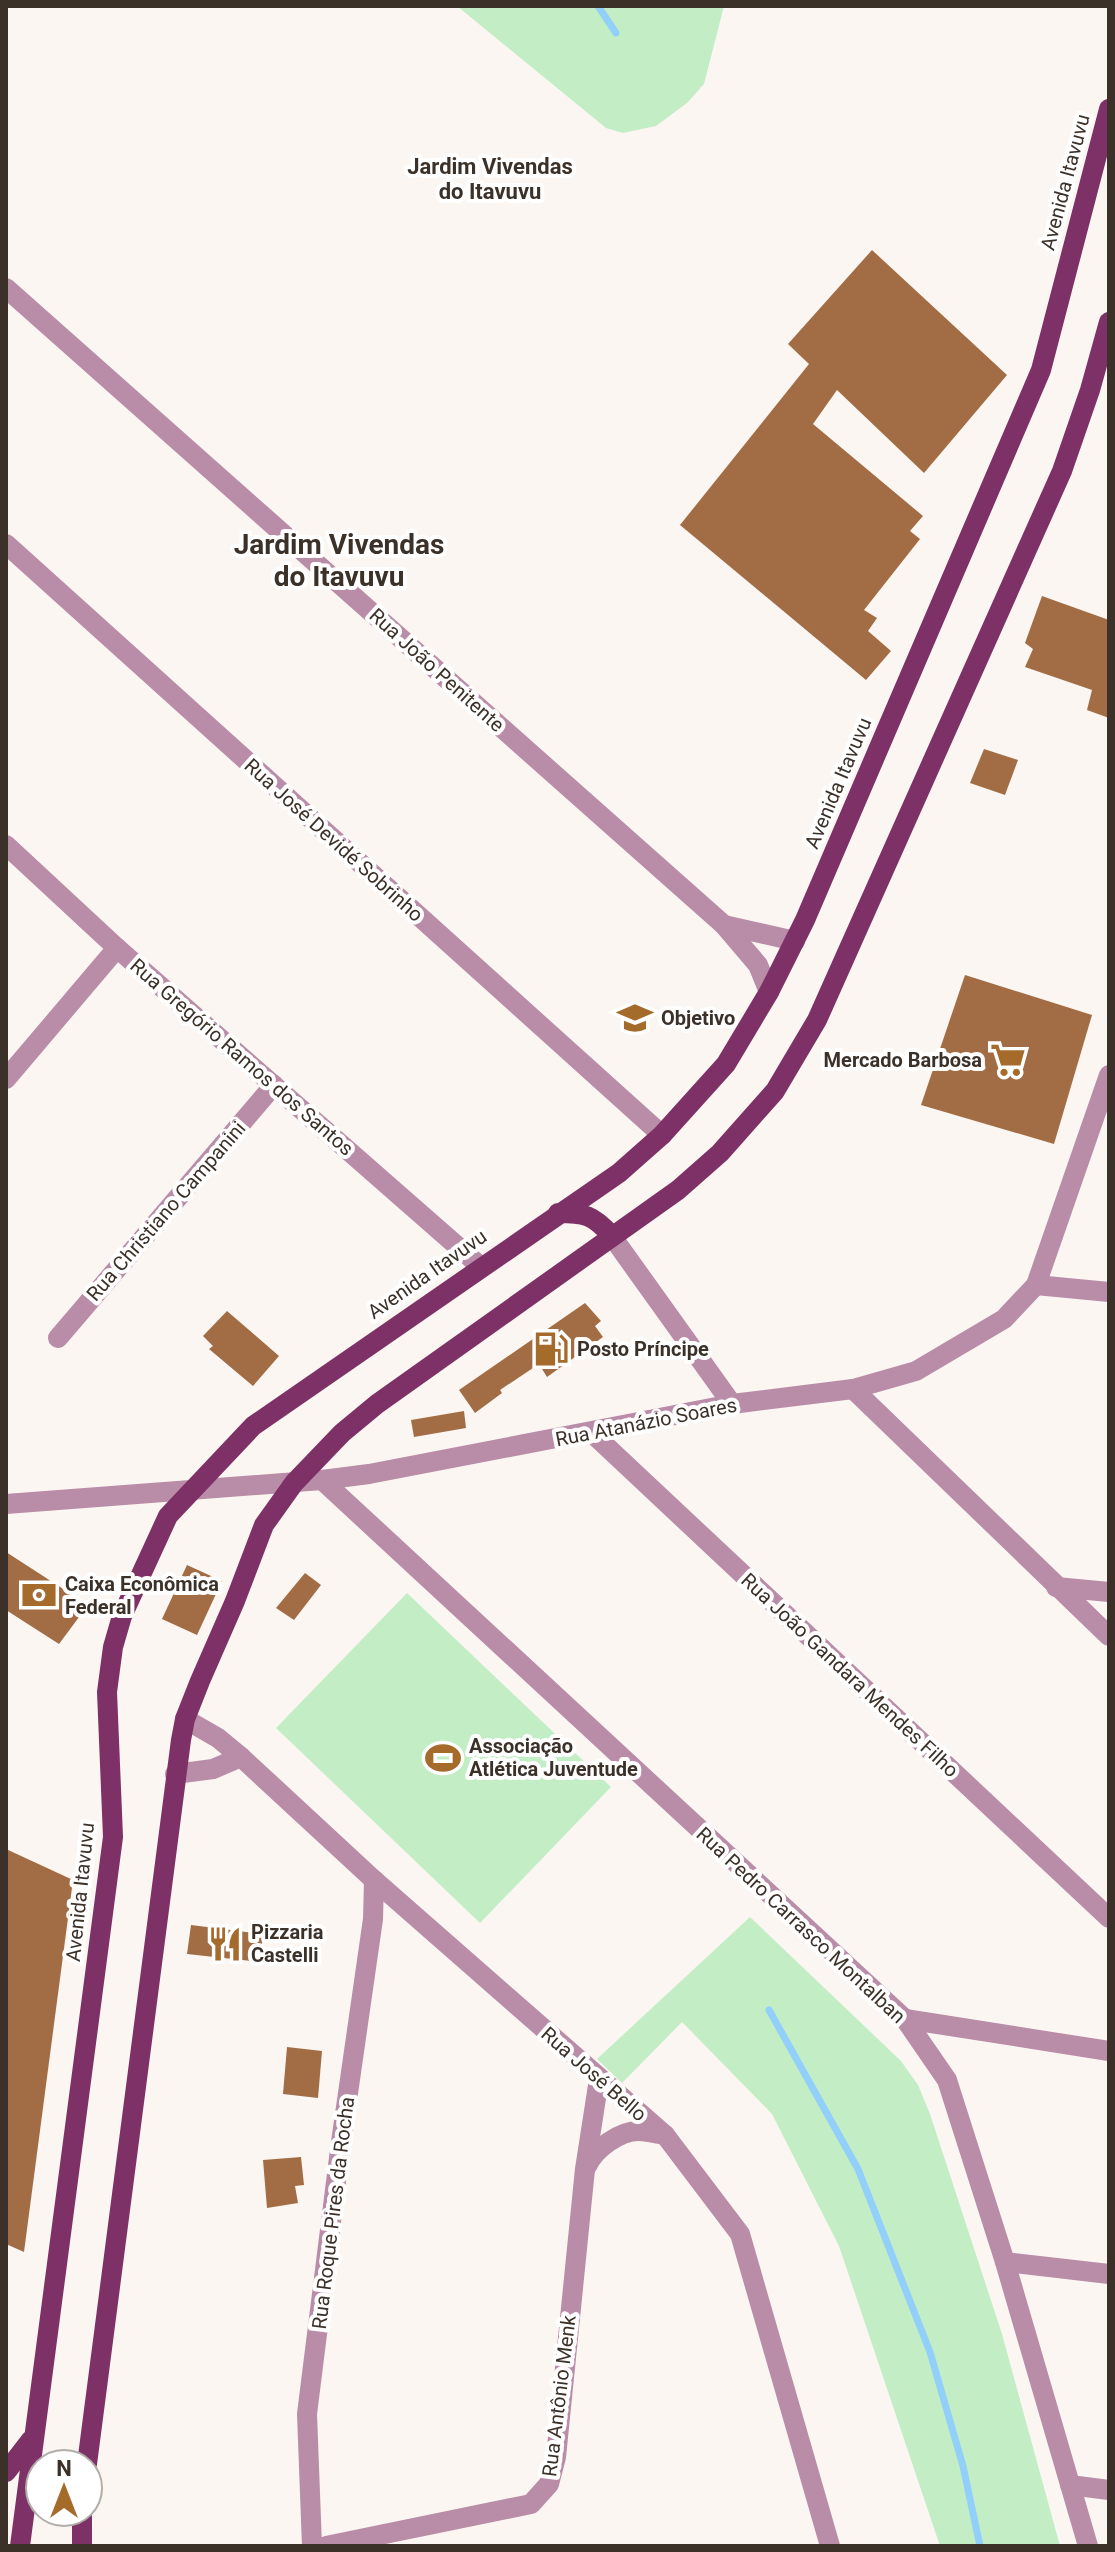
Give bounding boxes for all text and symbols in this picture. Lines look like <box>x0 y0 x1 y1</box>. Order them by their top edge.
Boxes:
street label: Avenida Itavuvu <box>1035 111 1095 253</box>
district label: Jardim Vivendas do Itavuvu <box>407 154 573 204</box>
district label: Jardim Vivendas do Itavuvu <box>234 528 444 593</box>
street label: Rua João Penitente <box>365 603 509 737</box>
street label: Avenida Itavuvu <box>800 714 876 852</box>
street label: Rua José Devidé Sobrinho <box>240 753 428 927</box>
street label: Rua Gregório Ramos dos Santos <box>125 953 359 1161</box>
school or university icon: Objetivo <box>616 999 654 1037</box>
place label: Objetivo <box>661 1006 735 1030</box>
supermarket icon: Mercado Barbosa <box>989 1041 1027 1079</box>
place label: Mercado Barbosa <box>824 1048 982 1072</box>
street label: Rua Christiano Campanini <box>81 1116 251 1306</box>
street label: Avenida Itavuvu <box>363 1224 491 1324</box>
fuel station icon: Posto Príncipe <box>532 1330 570 1368</box>
place label: Posto Príncipe <box>577 1337 709 1361</box>
street label: Rua Atanázio Soares <box>553 1393 739 1451</box>
street label: Rua João Gandara Mendes Filho <box>736 1568 964 1782</box>
place label: Caixa Econômica Federal <box>65 1572 219 1619</box>
bank icon: Caixa Econômica Federal <box>20 1576 58 1614</box>
place label: Associação Atlética Juventude <box>469 1734 638 1781</box>
sports icon: Associação Atlética Juventude <box>424 1739 462 1777</box>
street label: Avenida Itavuvu <box>61 1821 99 1963</box>
street label: Rua Pedro Carrasco Montalban <box>692 1822 910 2028</box>
place label: Pizzaria Castelli <box>251 1920 324 1967</box>
restaurant icon: Pizzaria Castelli <box>206 1925 244 1963</box>
street label: Rua José Bello <box>536 2022 652 2126</box>
street label: Rua Roque Pires da Rocha <box>307 2095 359 2331</box>
street label: Rua Antônio Menk <box>537 2313 581 2478</box>
north arrow <box>24 2448 104 2528</box>
text: N <box>56 2456 72 2481</box>

